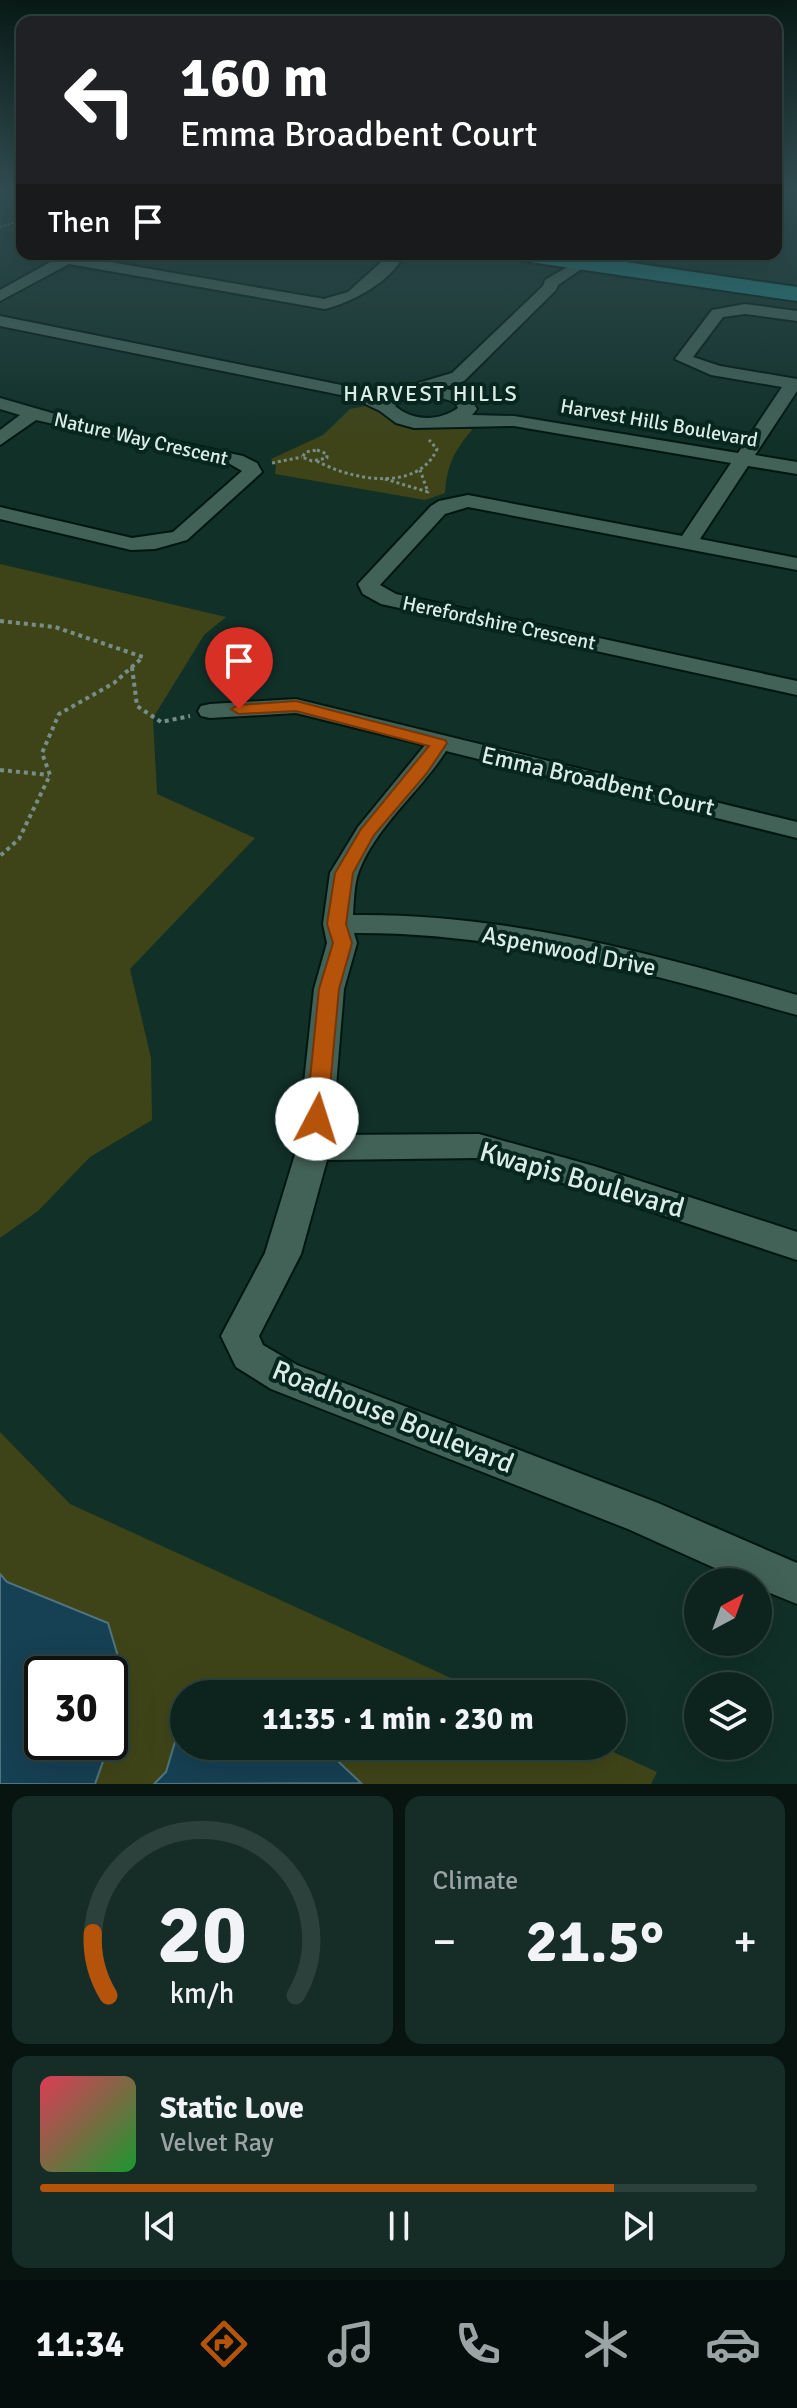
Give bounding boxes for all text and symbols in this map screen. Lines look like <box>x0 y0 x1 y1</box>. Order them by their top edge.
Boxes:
text: 160 m <box>180 43 328 112</box>
icon: left <box>48 48 152 152</box>
text: Emma Broadbent Court <box>180 112 537 157</box>
icon: arrive <box>126 200 170 244</box>
text: Then <box>48 204 110 241</box>
district label: HARVEST HILLS <box>343 380 519 407</box>
street label: Harvest Hills Boulevard <box>558 393 760 453</box>
street label: Nature Way Crescent <box>52 407 230 471</box>
street label: Herefordshire Crescent <box>400 590 598 656</box>
pin <box>205 627 273 709</box>
icon: arrive <box>217 639 261 683</box>
street label: Emma Broadbent Court <box>479 740 717 822</box>
street label: Aspenwood Drive <box>480 919 658 983</box>
position arrow <box>275 1077 359 1161</box>
street label: Kwapis Boulevard <box>476 1135 688 1225</box>
street label: Roadhouse Boulevard <box>267 1353 519 1481</box>
north arrow <box>684 1568 772 1656</box>
map controls <box>684 1568 772 1760</box>
speed limit sign: 30 <box>24 1656 128 1760</box>
button: layers <box>684 1672 772 1760</box>
text: 11:35 · 1 min · 230 m <box>262 1701 534 1738</box>
text: Climate <box>433 1865 518 1897</box>
text: 20 <box>157 1884 247 1986</box>
text: 21.5° <box>526 1905 664 1979</box>
text: − <box>433 1915 456 1969</box>
text: + <box>733 1915 757 1969</box>
text: km/h <box>170 1976 235 2011</box>
text: Static Love <box>160 2090 304 2127</box>
text: Velvet Ray <box>160 2127 274 2159</box>
icon: previous <box>138 2204 182 2248</box>
icon: pause <box>377 2204 421 2248</box>
icon: next <box>616 2204 660 2248</box>
icon: directions <box>196 2316 252 2372</box>
icon: music <box>323 2316 379 2372</box>
icon: phone <box>450 2316 506 2372</box>
icon: climate <box>578 2316 634 2372</box>
icon: car <box>705 2316 761 2372</box>
text: 11:34 <box>36 2322 124 2367</box>

